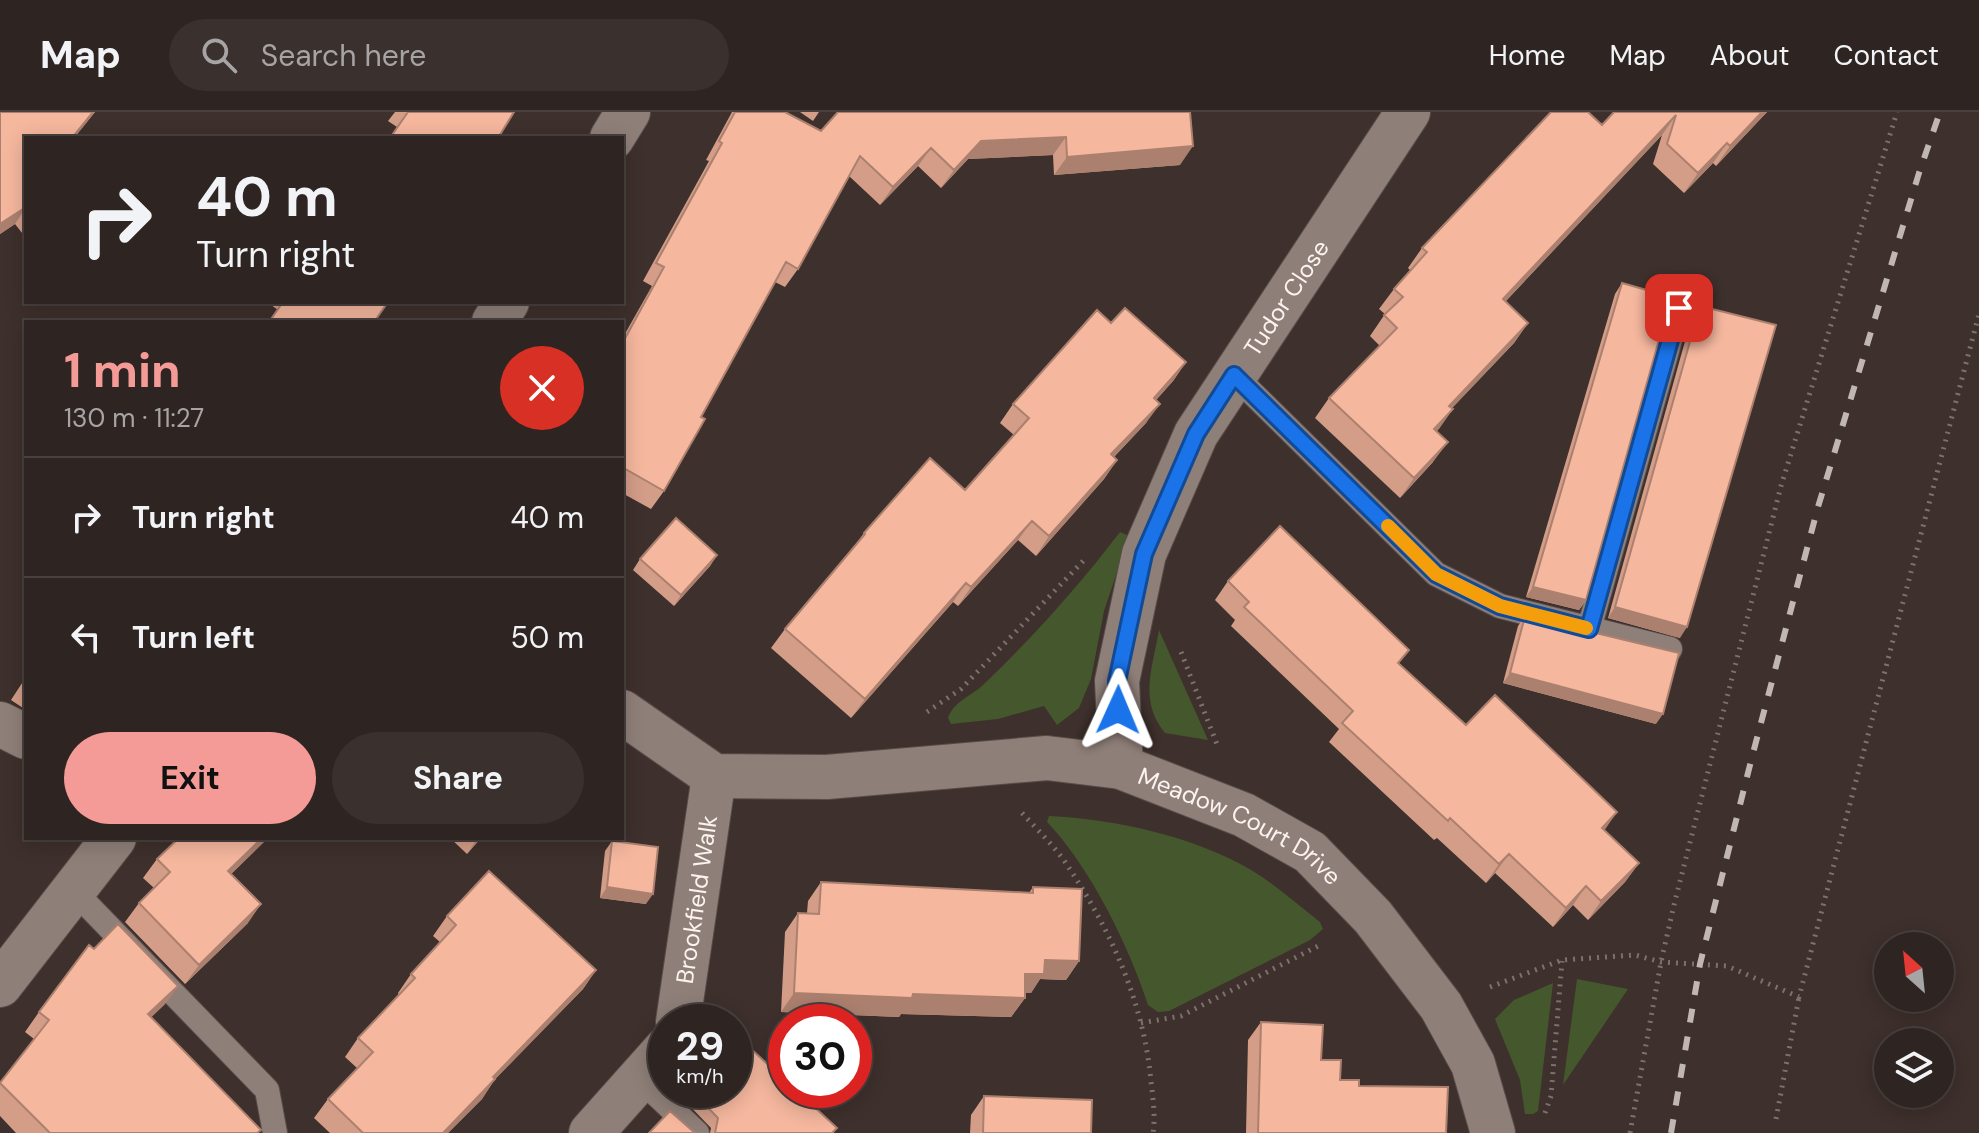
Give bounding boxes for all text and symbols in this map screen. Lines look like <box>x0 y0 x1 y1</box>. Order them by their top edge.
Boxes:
search box <box>169 19 729 91</box>
text: Map <box>40 30 121 80</box>
icon: search <box>197 33 241 77</box>
text: Search here <box>261 36 426 75</box>
text: Home <box>1489 37 1565 74</box>
text: Map <box>1609 37 1666 74</box>
text: About <box>1710 37 1789 74</box>
text: Contact <box>1833 37 1939 74</box>
text: 40 m <box>196 160 338 233</box>
icon: right <box>64 168 168 272</box>
text: Turn right <box>196 231 355 278</box>
street label: Tudor Close <box>1236 234 1335 362</box>
pin <box>1645 274 1713 342</box>
icon: arrive <box>1657 286 1701 330</box>
text: 1 min <box>64 339 181 402</box>
button: close <box>500 346 584 430</box>
text: 130 m · 11:27 <box>64 401 204 435</box>
icon: right <box>64 495 108 539</box>
text: Turn right <box>132 498 275 537</box>
text: 40 m <box>511 498 584 537</box>
icon: left <box>64 615 108 659</box>
text: Turn left <box>132 618 255 657</box>
text: 50 m <box>510 618 584 657</box>
position arrow <box>1076 668 1160 752</box>
button: Exit <box>64 732 316 824</box>
button: Share <box>332 732 584 824</box>
street label: Meadow Court Drive <box>1134 760 1349 891</box>
street label: Brookfield Walk <box>668 813 724 986</box>
north arrow <box>1874 932 1954 1012</box>
map controls <box>1874 932 1954 1108</box>
speed limit sign: 30 <box>768 1004 872 1108</box>
text: 29 <box>676 1020 724 1072</box>
button: layers <box>1874 1028 1954 1108</box>
text: km/h <box>676 1063 724 1089</box>

